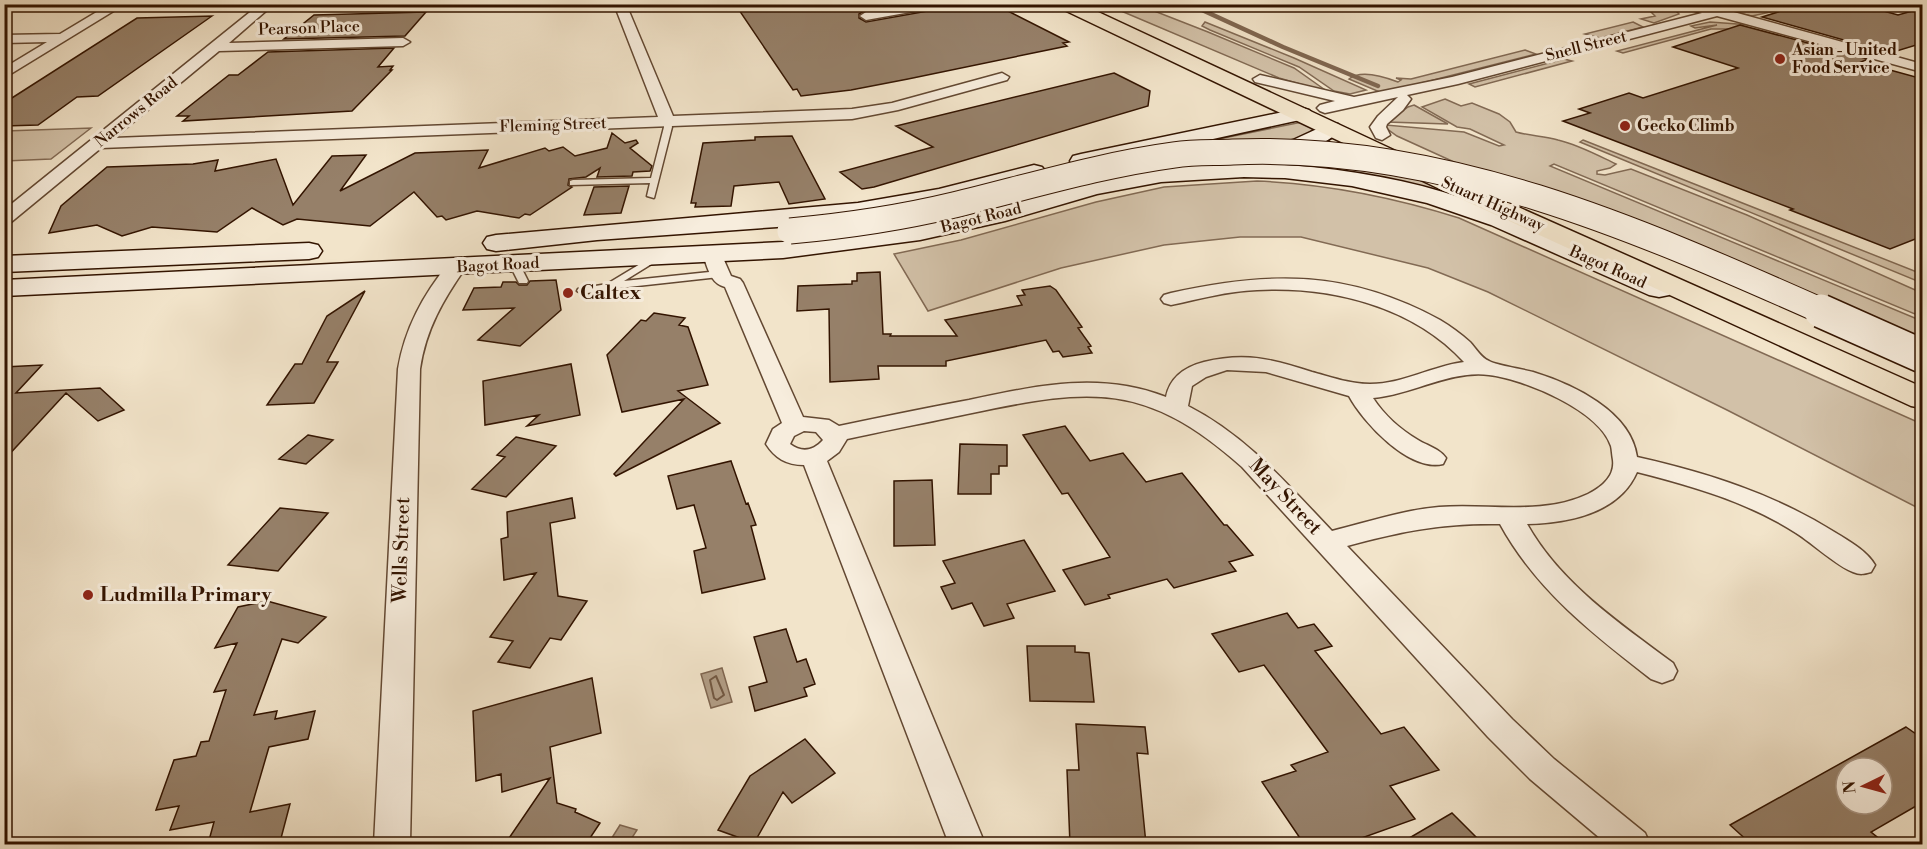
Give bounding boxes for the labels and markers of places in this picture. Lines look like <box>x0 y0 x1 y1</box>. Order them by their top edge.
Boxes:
place label: Asian - United Food Service <box>1791 40 1897 78</box>
marker: Asian - United Food Service <box>1773 52 1787 66</box>
place label: Gecko Climb <box>1637 116 1735 136</box>
marker: Gecko Climb <box>1618 119 1632 133</box>
place label: Caltex <box>580 281 641 306</box>
marker: Caltex <box>561 286 575 300</box>
place label: Ludmilla Primary <box>100 583 272 608</box>
marker: Ludmilla Primary <box>81 588 95 602</box>

